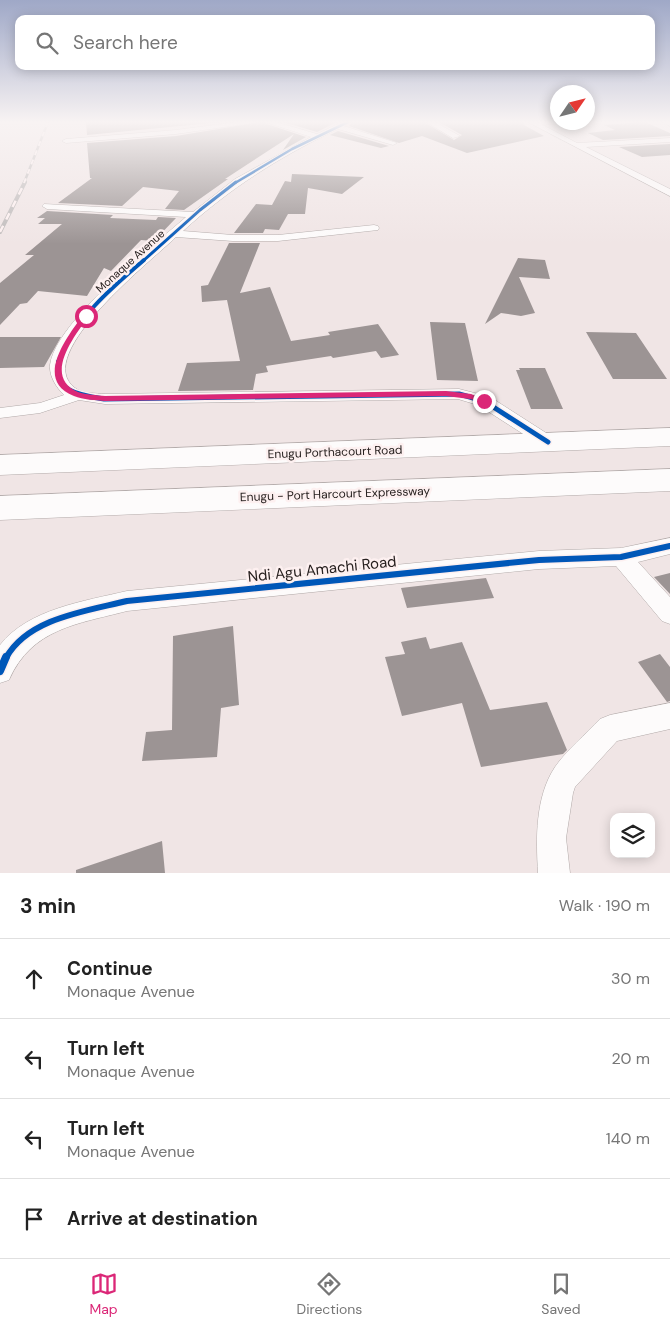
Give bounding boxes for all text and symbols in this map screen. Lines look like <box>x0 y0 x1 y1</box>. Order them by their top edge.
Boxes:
search box <box>15 15 655 70</box>
icon: search <box>33 29 61 57</box>
text: Search here <box>73 30 178 55</box>
north arrow <box>550 85 595 130</box>
street label: Monaque Avenue <box>93 226 167 296</box>
route start <box>75 305 98 328</box>
route end <box>473 390 496 413</box>
street label: Enugu Porthacourt Road <box>267 442 403 462</box>
street label: Enugu - Port Harcourt Expressway <box>240 483 431 505</box>
street label: Ndi Agu Amachi Road <box>247 551 397 587</box>
map controls <box>610 813 655 858</box>
button: layers <box>610 813 655 858</box>
text: 3 min <box>20 892 76 920</box>
text: Walk · 190 m <box>559 895 650 916</box>
text: Continue <box>67 956 153 981</box>
icon: ahead <box>20 965 48 993</box>
text: 30 m <box>611 968 650 989</box>
text: Monaque Avenue <box>67 981 195 1002</box>
text: Turn left <box>67 1036 145 1061</box>
icon: left <box>20 1045 48 1073</box>
text: 20 m <box>611 1048 650 1069</box>
text: Monaque Avenue <box>67 1061 195 1082</box>
text: Turn left <box>67 1116 145 1141</box>
icon: left <box>20 1125 48 1153</box>
text: 140 m <box>606 1128 650 1149</box>
text: Monaque Avenue <box>67 1141 195 1162</box>
icon: arrive <box>20 1205 48 1233</box>
text: Arrive at destination <box>67 1206 258 1231</box>
tab: Map <box>89 1270 118 1318</box>
tab: Directions <box>297 1270 362 1318</box>
tab: Saved <box>541 1270 581 1318</box>

